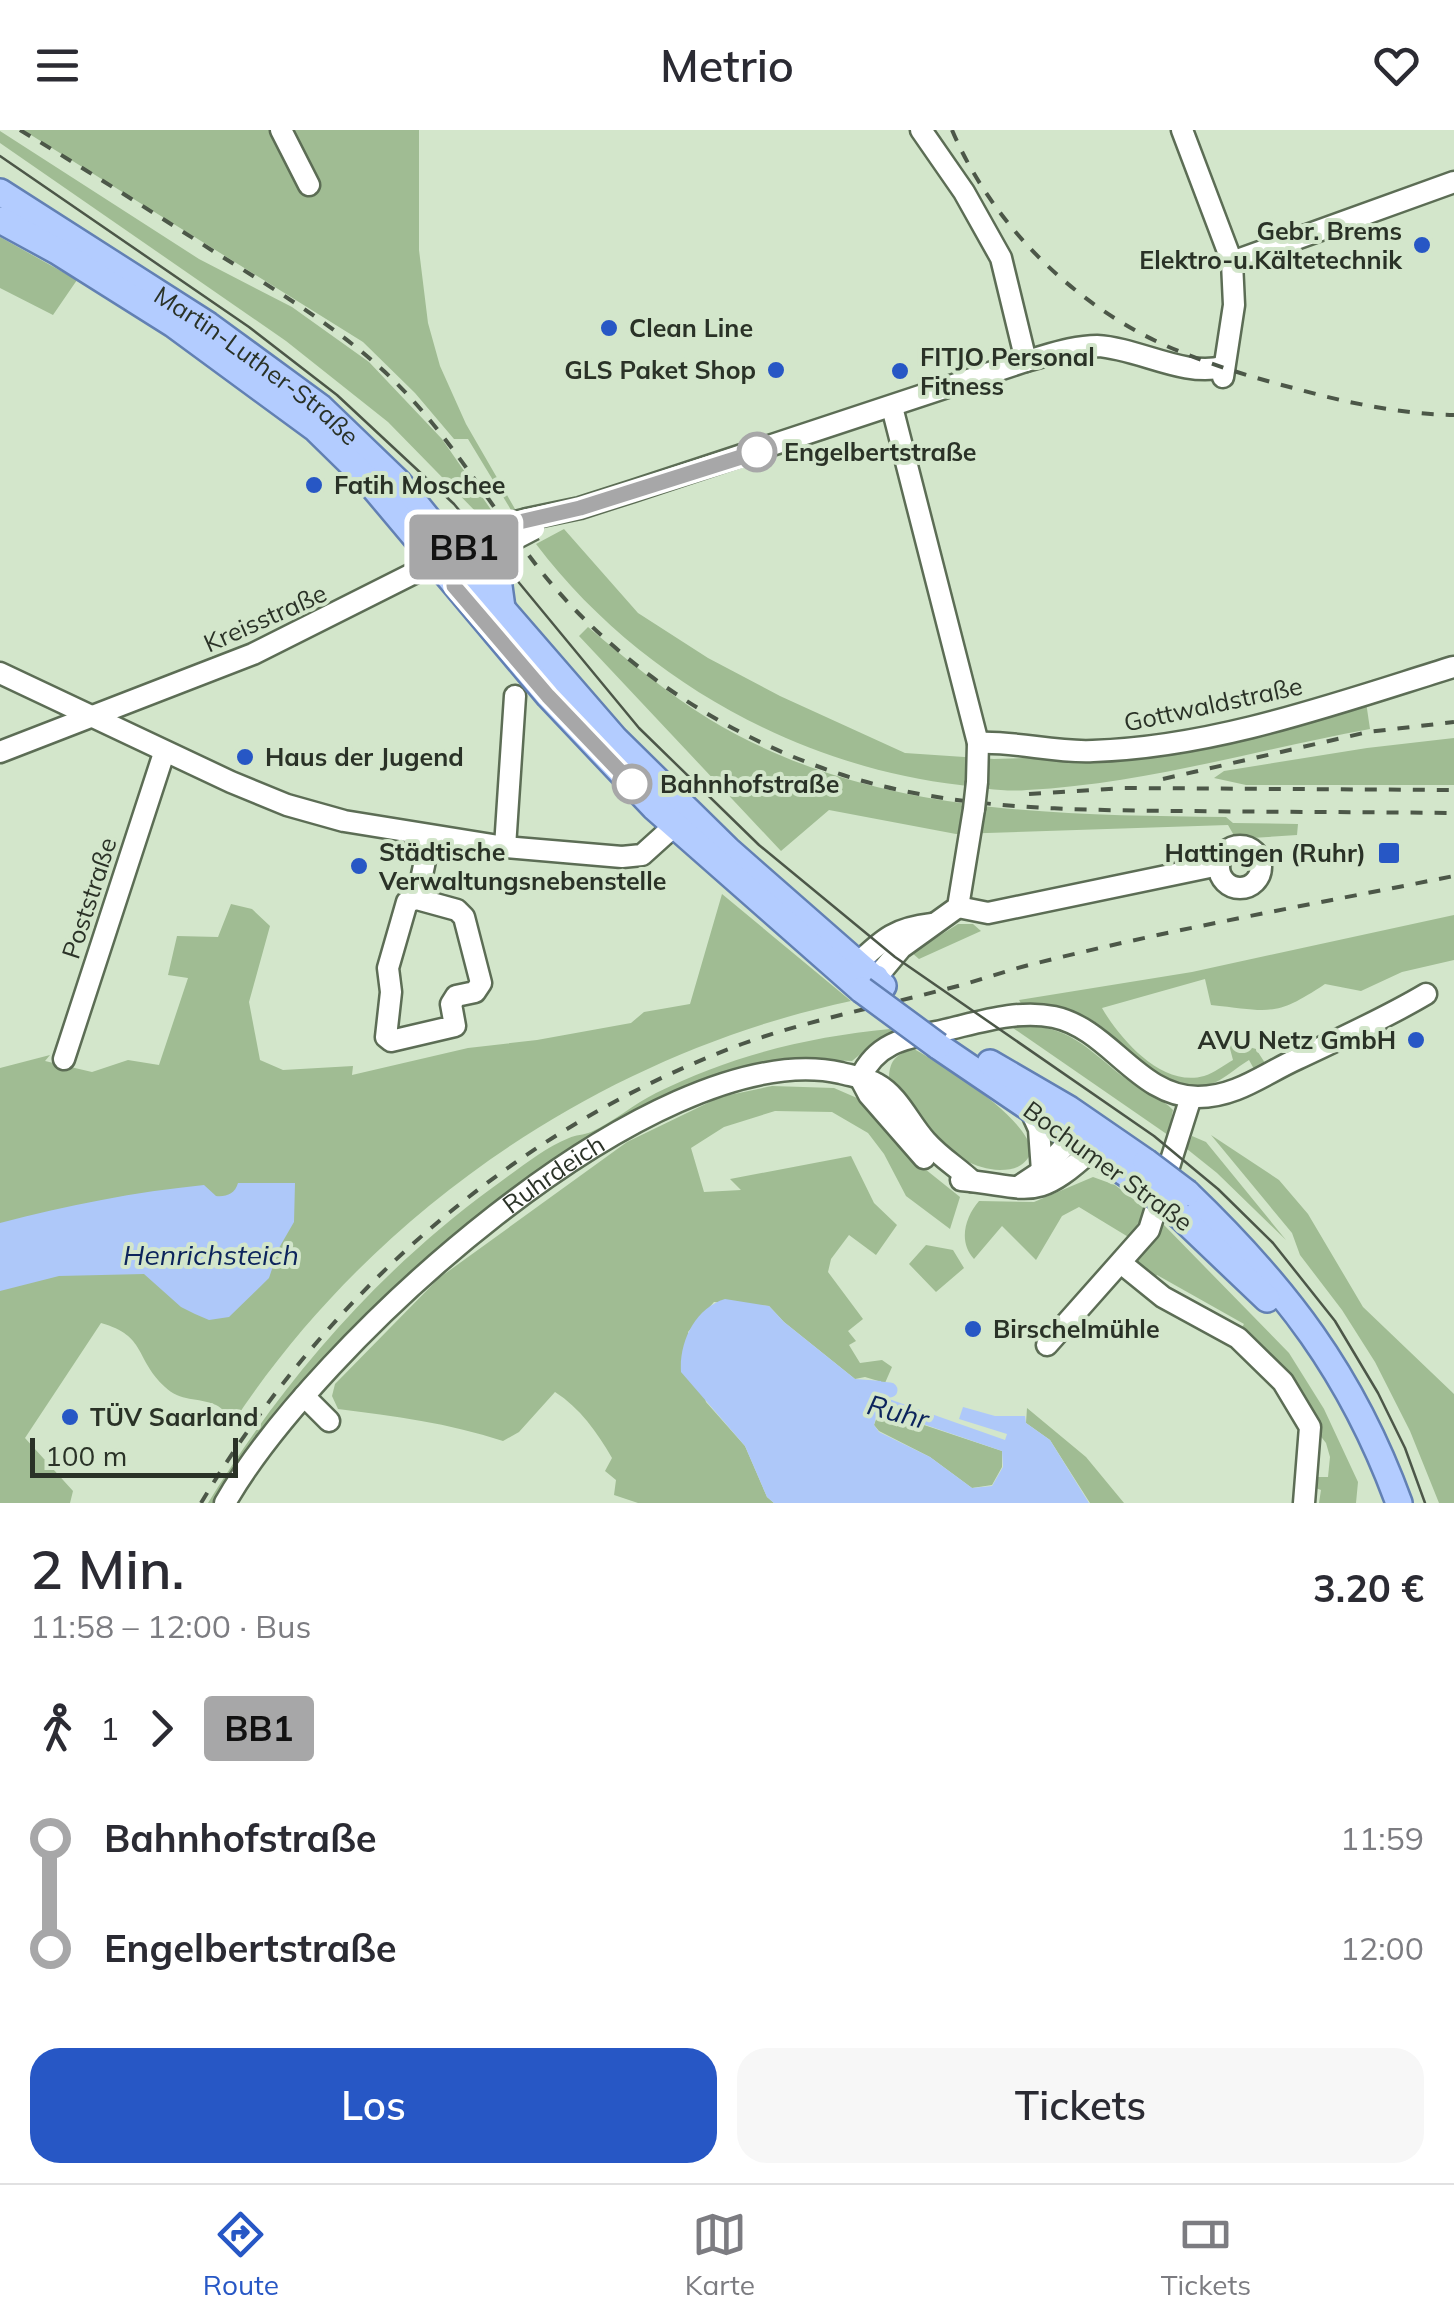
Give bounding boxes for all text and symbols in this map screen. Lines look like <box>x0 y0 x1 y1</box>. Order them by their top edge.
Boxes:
text: Metrio <box>660 37 794 93</box>
icon: menu <box>30 38 85 93</box>
icon: heart <box>1369 38 1424 93</box>
place label: Gebr. Brems Elektro-u.Kältetechnik <box>1139 215 1403 275</box>
marker: Gebr. Brems Elektro-u.Kältetechnik <box>1411 234 1433 256</box>
street label: Martin-Luther-Straße <box>149 279 366 451</box>
place label: Clean Line <box>629 312 753 343</box>
marker: Clean Line <box>598 317 620 339</box>
place label: FITJO Personal Fitness <box>920 341 1095 401</box>
place label: GLS Paket Shop <box>564 354 756 385</box>
marker: GLS Paket Shop <box>765 359 787 381</box>
marker: FITJO Personal Fitness <box>889 360 911 382</box>
marker: Engelbertstraße <box>738 433 776 471</box>
place label: Engelbertstraße <box>784 436 977 467</box>
place label: Fatih Moschee <box>334 469 505 500</box>
marker: Fatih Moschee <box>303 474 325 496</box>
line badge: BB1 <box>406 514 522 580</box>
text: BB1 <box>429 525 499 569</box>
street label: Kreisstraße <box>199 577 331 658</box>
street label: Gottwaldstraße <box>1121 669 1305 738</box>
place label: Haus der Jugend <box>265 741 464 772</box>
marker: Haus der Jugend <box>234 746 256 768</box>
marker: Bahnhofstraße <box>613 765 651 803</box>
place label: Bahnhofstraße <box>660 768 839 799</box>
street label: Poststraße <box>54 833 123 962</box>
place label: Städtische Verwaltungsnebenstelle <box>378 836 666 896</box>
place label: Hattingen (Ruhr) <box>1165 837 1366 868</box>
marker: Hattingen (Ruhr) <box>1376 840 1402 866</box>
marker: Städtische Verwaltungsnebenstelle <box>348 855 370 877</box>
place label: AVU Netz GmbH <box>1197 1024 1396 1055</box>
marker: AVU Netz GmbH <box>1405 1029 1427 1051</box>
street label: Bochumer Straße <box>1018 1094 1199 1237</box>
street label: Ruhrdeich <box>496 1128 610 1219</box>
water label: Henrichsteich <box>123 1237 299 1272</box>
place label: Birschelmühle <box>993 1313 1160 1344</box>
marker: Birschelmühle <box>962 1318 984 1340</box>
water label: Ruhr <box>864 1387 934 1437</box>
place label: TÜV Saarland <box>90 1401 258 1432</box>
marker: TÜV Saarland <box>59 1406 81 1428</box>
scale bar <box>30 1433 238 1478</box>
text: 100 m <box>45 1438 127 1473</box>
text: 2 Min. <box>30 1534 185 1603</box>
text: 3.20 € <box>1313 1564 1424 1612</box>
text: 11:58 – 12:00 · Bus <box>30 1606 311 1646</box>
icon: walk <box>30 1701 85 1756</box>
icon: forward <box>134 1701 189 1756</box>
text: BB1 <box>224 1706 294 1750</box>
text: 1 <box>100 1708 119 1748</box>
text: Bahnhofstraße <box>104 1814 377 1862</box>
text: 11:59 <box>1340 1818 1424 1858</box>
text: Engelbertstraße <box>104 1924 397 1972</box>
text: 12:00 <box>1340 1928 1424 1968</box>
button: Los <box>30 2048 717 2163</box>
button: Tickets <box>737 2048 1424 2163</box>
tab: Route <box>203 2207 279 2302</box>
tab: Karte <box>685 2207 755 2302</box>
tab: Tickets <box>1161 2207 1251 2302</box>

